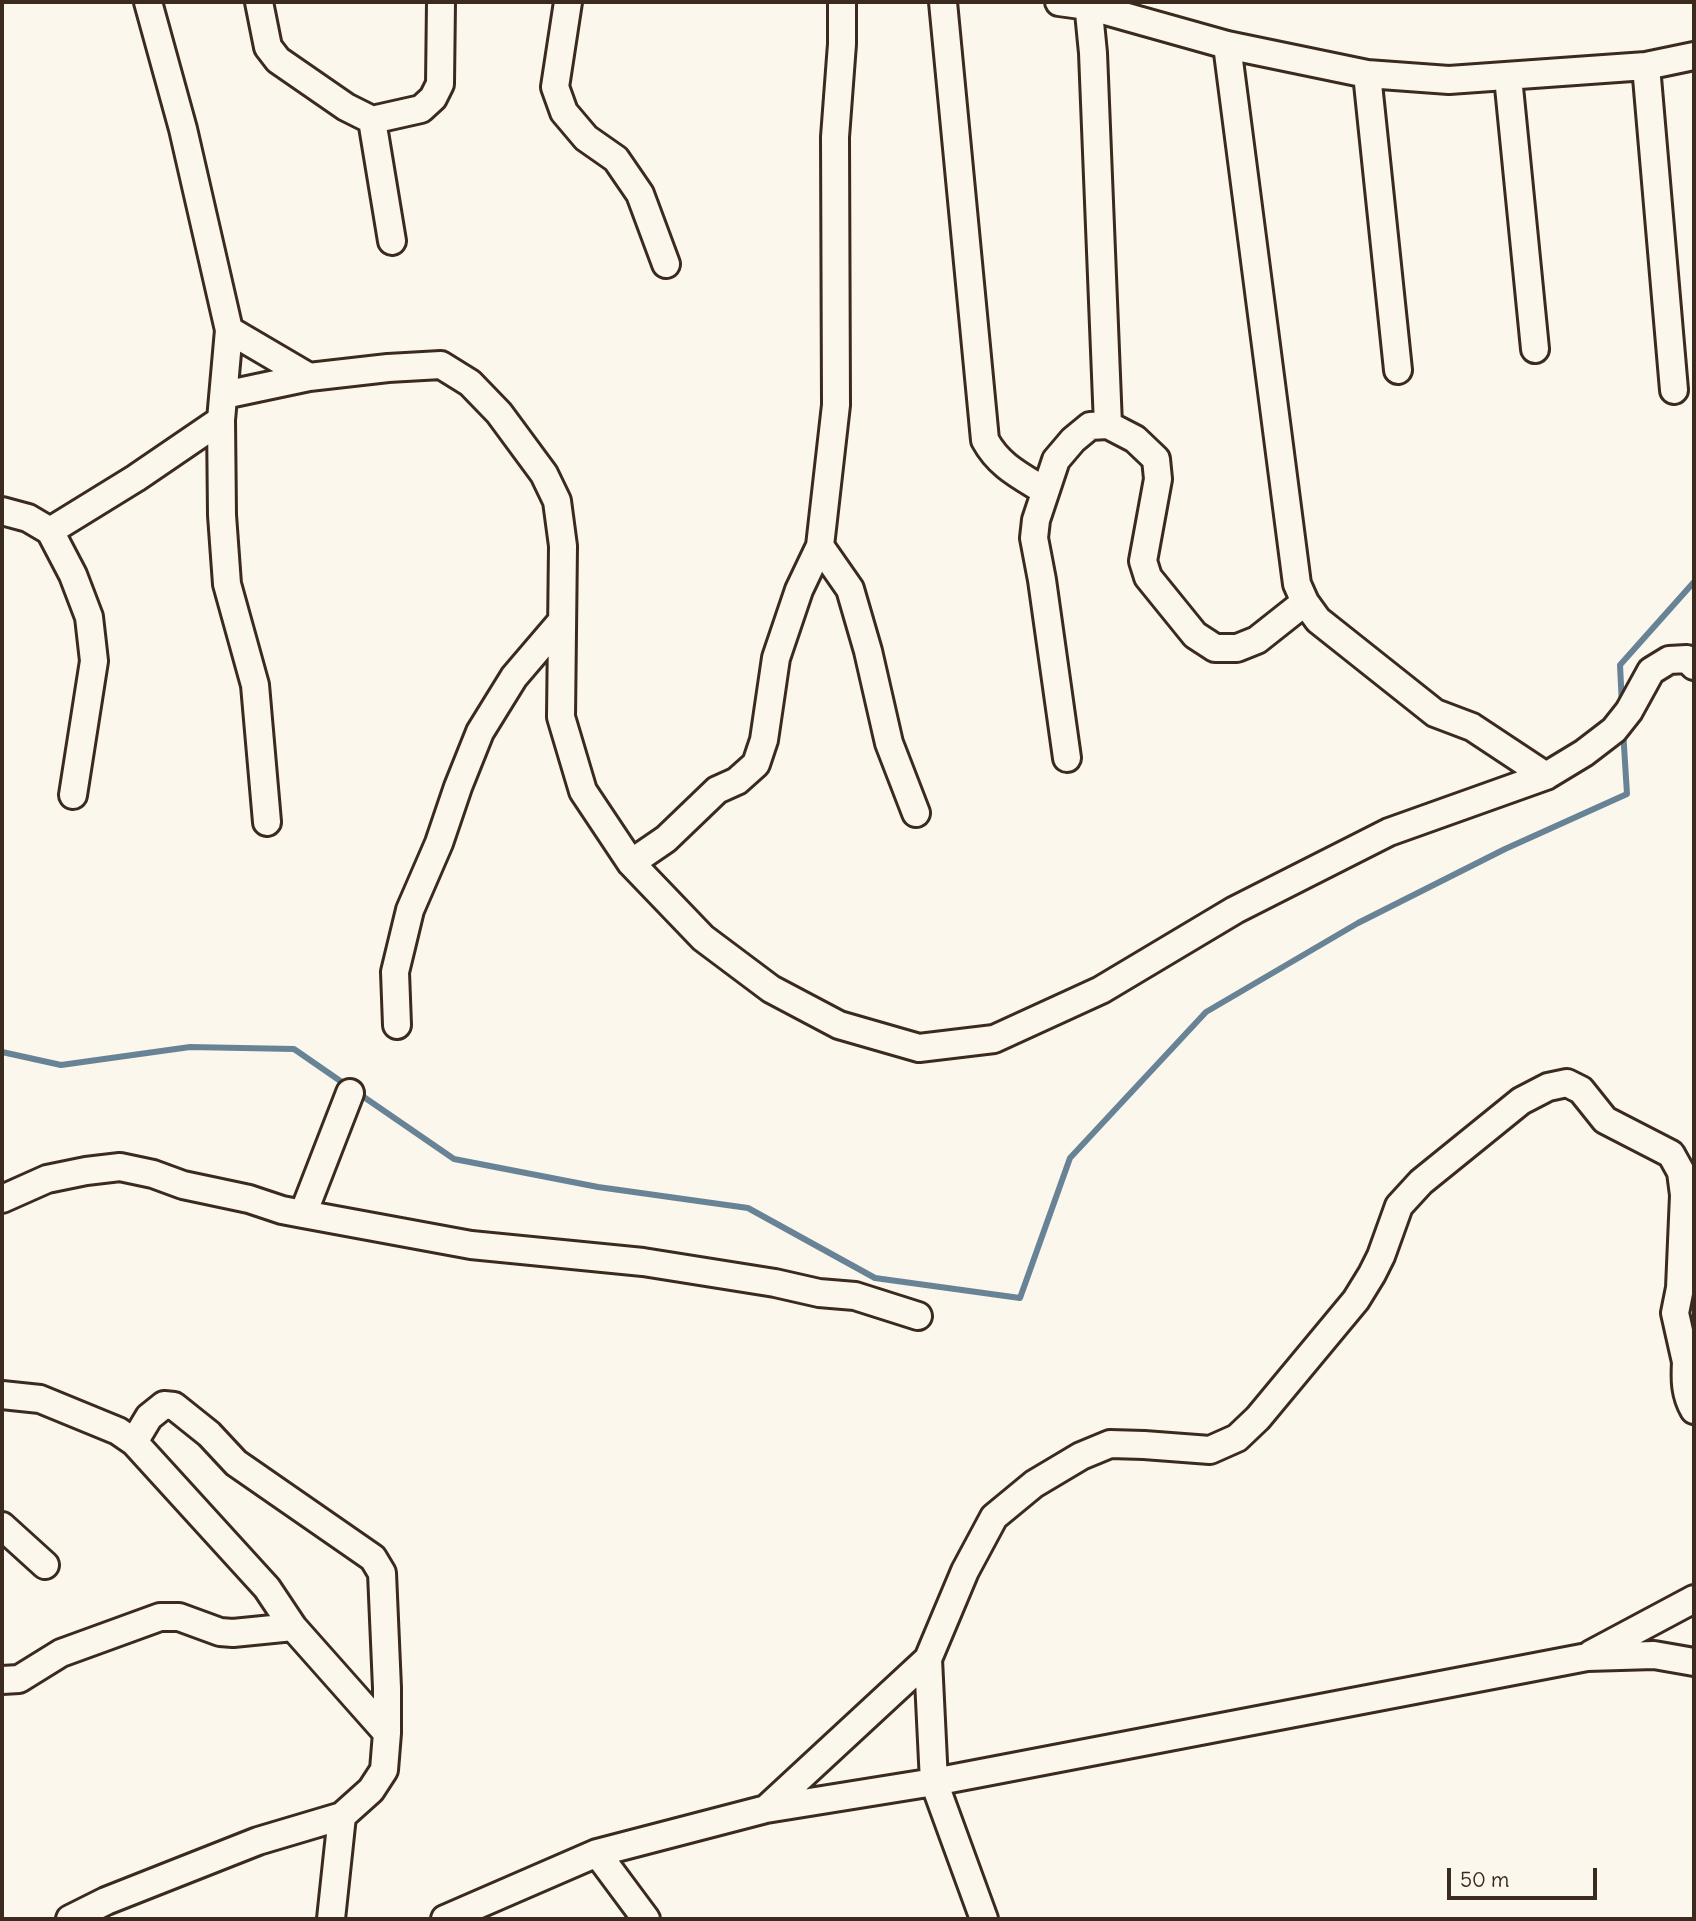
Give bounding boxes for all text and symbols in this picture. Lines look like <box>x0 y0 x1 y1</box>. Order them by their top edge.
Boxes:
scale bar <box>1451 1854 1602 1898</box>
text: 50 m <box>1460 1866 1509 1893</box>

